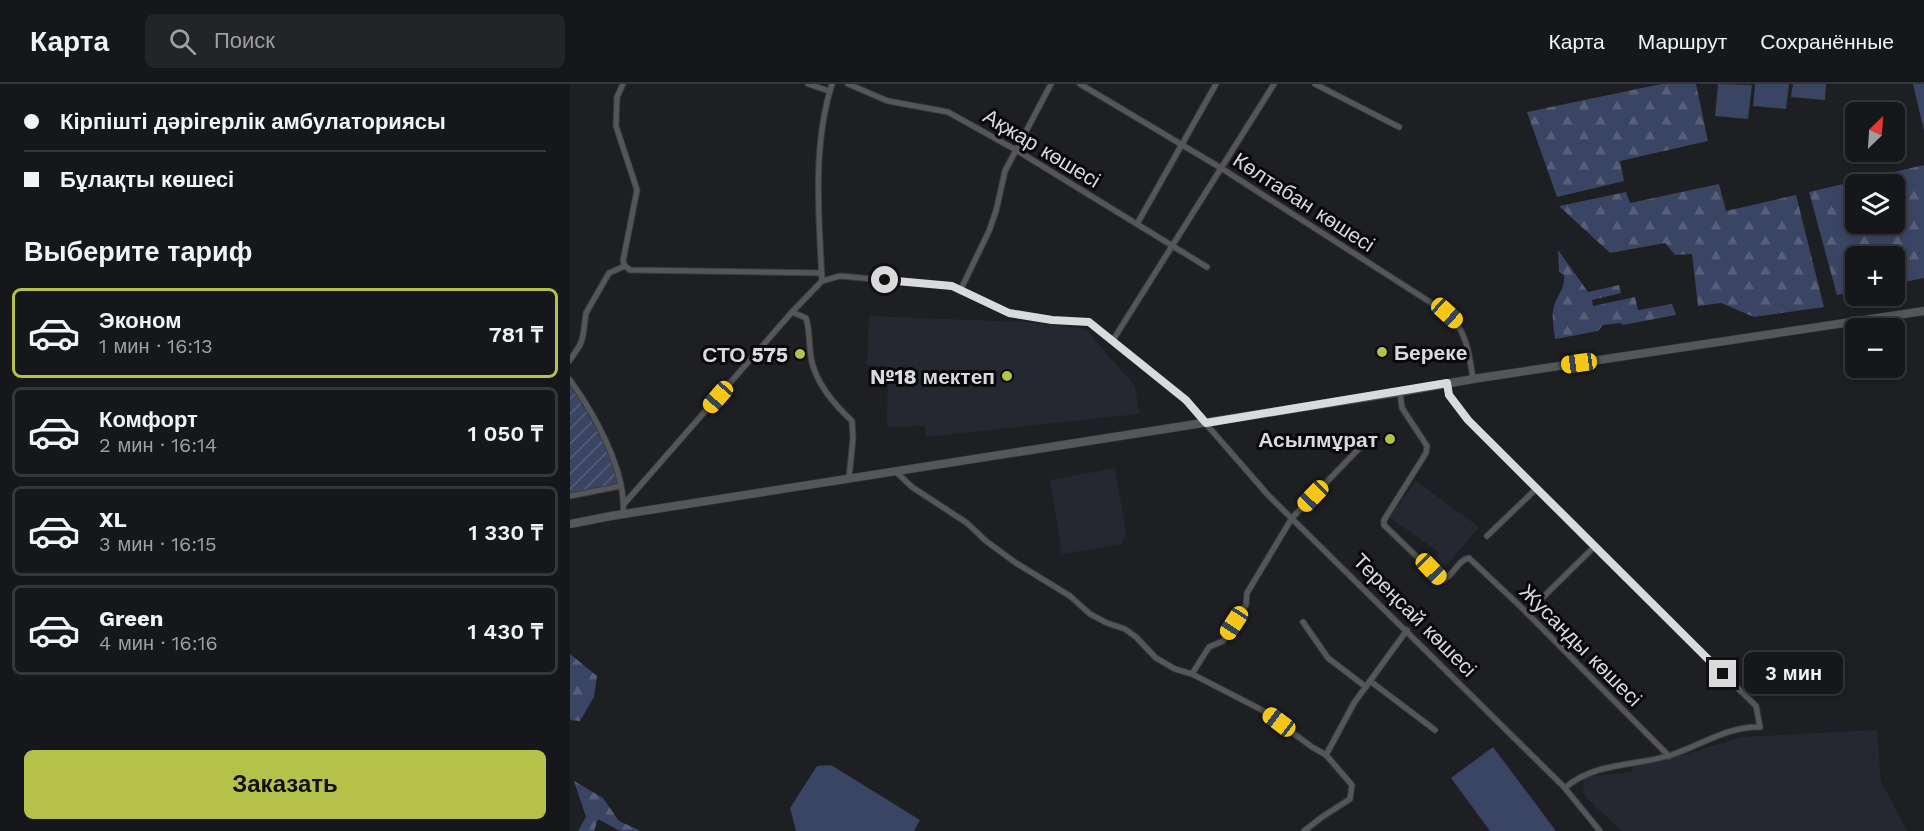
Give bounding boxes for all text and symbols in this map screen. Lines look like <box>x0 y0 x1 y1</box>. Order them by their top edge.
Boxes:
search box <box>145 14 565 68</box>
text: Карта <box>30 25 109 58</box>
icon: search <box>166 25 199 58</box>
text: Поиск <box>214 28 275 53</box>
text: Карта <box>1549 29 1605 54</box>
text: Маршрут <box>1638 29 1727 54</box>
text: Сохранённые <box>1760 29 1894 54</box>
north arrow <box>1845 102 1905 162</box>
map controls <box>1845 102 1905 378</box>
street label: Ақжар көшесі <box>979 103 1105 193</box>
text: Кірпішті дәрігерлік амбулаториясы <box>60 109 446 134</box>
street label: Көлтабан көшесі <box>1229 147 1379 257</box>
text: Бұлақты көшесі <box>60 167 234 192</box>
button: layers <box>1845 174 1905 234</box>
text: Выберите тариф <box>24 236 252 268</box>
button: + <box>1845 246 1905 306</box>
route start <box>871 266 898 293</box>
car <box>1428 294 1466 332</box>
icon: car <box>27 306 81 360</box>
text: Эконом <box>99 308 182 333</box>
button: − <box>1845 318 1905 378</box>
text: 781 ₸ <box>489 322 543 347</box>
text: 1 мин · 16:13 <box>99 334 213 358</box>
place label: Береке <box>1394 340 1467 365</box>
place label: СТО 575 <box>702 342 788 367</box>
marker: Береке <box>1375 345 1389 359</box>
marker: СТО 575 <box>793 347 807 361</box>
car <box>1560 352 1598 374</box>
place label: №18 мектеп <box>870 364 995 389</box>
marker: №18 мектеп <box>1000 369 1014 383</box>
car <box>699 378 737 416</box>
icon: car <box>27 405 81 459</box>
text: Комфорт <box>99 407 198 432</box>
text: 1 050 ₸ <box>468 421 543 446</box>
place label: Асылмұрат <box>1258 427 1378 452</box>
marker: Асылмұрат <box>1383 432 1397 446</box>
text: 2 мин · 16:14 <box>99 433 217 457</box>
car <box>1294 477 1332 515</box>
icon: car <box>27 504 81 558</box>
text: XL <box>99 507 127 532</box>
text: 1 330 ₸ <box>468 520 543 545</box>
text: 3 мин · 16:15 <box>99 532 217 556</box>
street label: Тереңсай көшесі <box>1348 548 1482 682</box>
car <box>1412 550 1450 588</box>
street label: Жусанды көшесі <box>1515 579 1647 711</box>
icon: car <box>27 603 81 657</box>
car <box>1217 603 1251 643</box>
text: Green <box>99 606 163 631</box>
text: 1 430 ₸ <box>467 619 543 644</box>
text: 4 мин · 16:16 <box>99 631 218 655</box>
callout: 3 мин <box>1744 653 1843 695</box>
route end <box>1709 660 1736 687</box>
text: 3 мин <box>1765 661 1822 685</box>
car <box>1259 704 1299 740</box>
button: Заказать <box>24 750 546 819</box>

